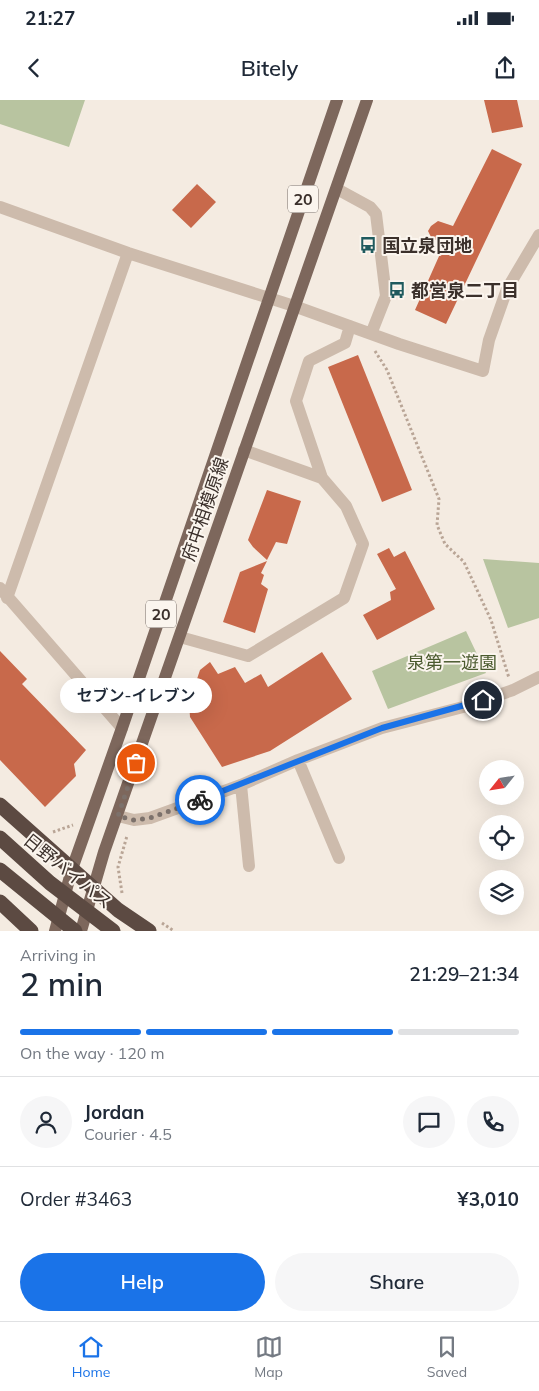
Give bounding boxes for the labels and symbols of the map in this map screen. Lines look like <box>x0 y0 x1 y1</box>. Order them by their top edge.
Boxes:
road number: 20 <box>288 186 318 212</box>
place label: 国立泉団地 <box>382 234 472 257</box>
bus stop icon: 国立泉団地 <box>358 235 378 255</box>
place label: 都営泉二丁目 <box>411 279 519 302</box>
bus stop icon: 都営泉二丁目 <box>387 280 407 300</box>
street label: 府中相模原線 <box>177 454 233 564</box>
road number: 20 <box>146 600 176 628</box>
park label: 泉第一遊園 <box>407 651 497 674</box>
callout: セブン-イレブン <box>60 678 212 713</box>
pin <box>462 679 504 721</box>
pin <box>115 742 157 784</box>
north arrow <box>479 760 524 805</box>
courier <box>175 775 225 825</box>
street label: 日野バイパス <box>19 828 117 914</box>

